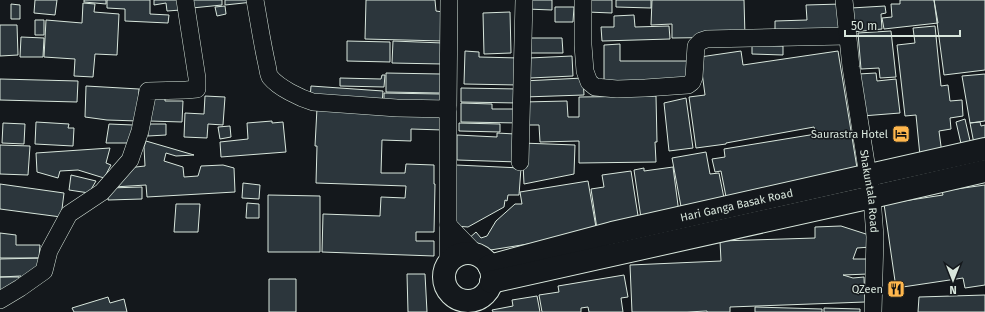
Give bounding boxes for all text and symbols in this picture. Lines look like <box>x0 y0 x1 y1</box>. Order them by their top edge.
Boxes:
scale bar <box>845 12 960 38</box>
text: 50 m <box>851 19 877 33</box>
hotel icon: Saurastra Hotel <box>891 124 911 144</box>
place label: Saurastra Hotel <box>811 128 888 141</box>
street label: Shakuntala Road <box>857 149 881 233</box>
street label: Hari Ganga Basak Road <box>679 186 794 224</box>
north arrow <box>933 260 973 300</box>
restaurant icon: QZeen <box>886 279 906 299</box>
place label: QZeen <box>852 283 883 296</box>
text: N <box>949 283 957 296</box>

